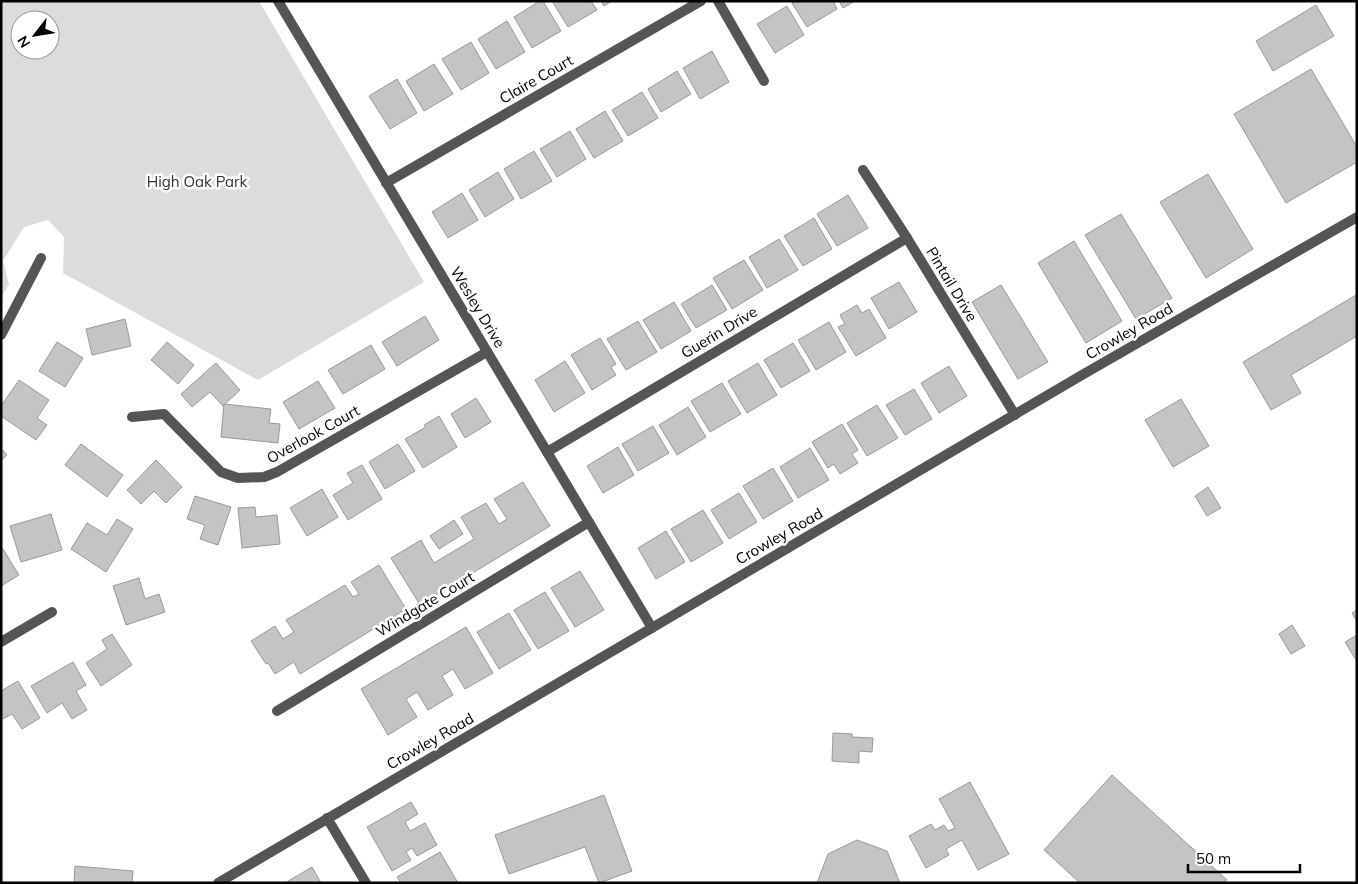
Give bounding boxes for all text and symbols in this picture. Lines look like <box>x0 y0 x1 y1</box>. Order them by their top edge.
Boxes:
north arrow <box>10 10 60 60</box>
text: N <box>13 33 34 51</box>
street label: Claire Court <box>496 50 576 108</box>
park label: High Oak Park <box>147 172 248 191</box>
street label: Pintail Drive <box>922 243 982 325</box>
street label: Wesley Drive <box>446 263 510 351</box>
street label: Crowley Road <box>1082 298 1176 364</box>
street label: Guerin Drive <box>677 302 761 362</box>
street label: Overlook Court <box>263 401 363 467</box>
street label: Crowley Road <box>732 503 826 569</box>
street label: Windgate Court <box>372 567 478 641</box>
street label: Crowley Road <box>383 708 477 774</box>
scale bar <box>1188 842 1300 874</box>
text: 50 m <box>1196 849 1231 868</box>

